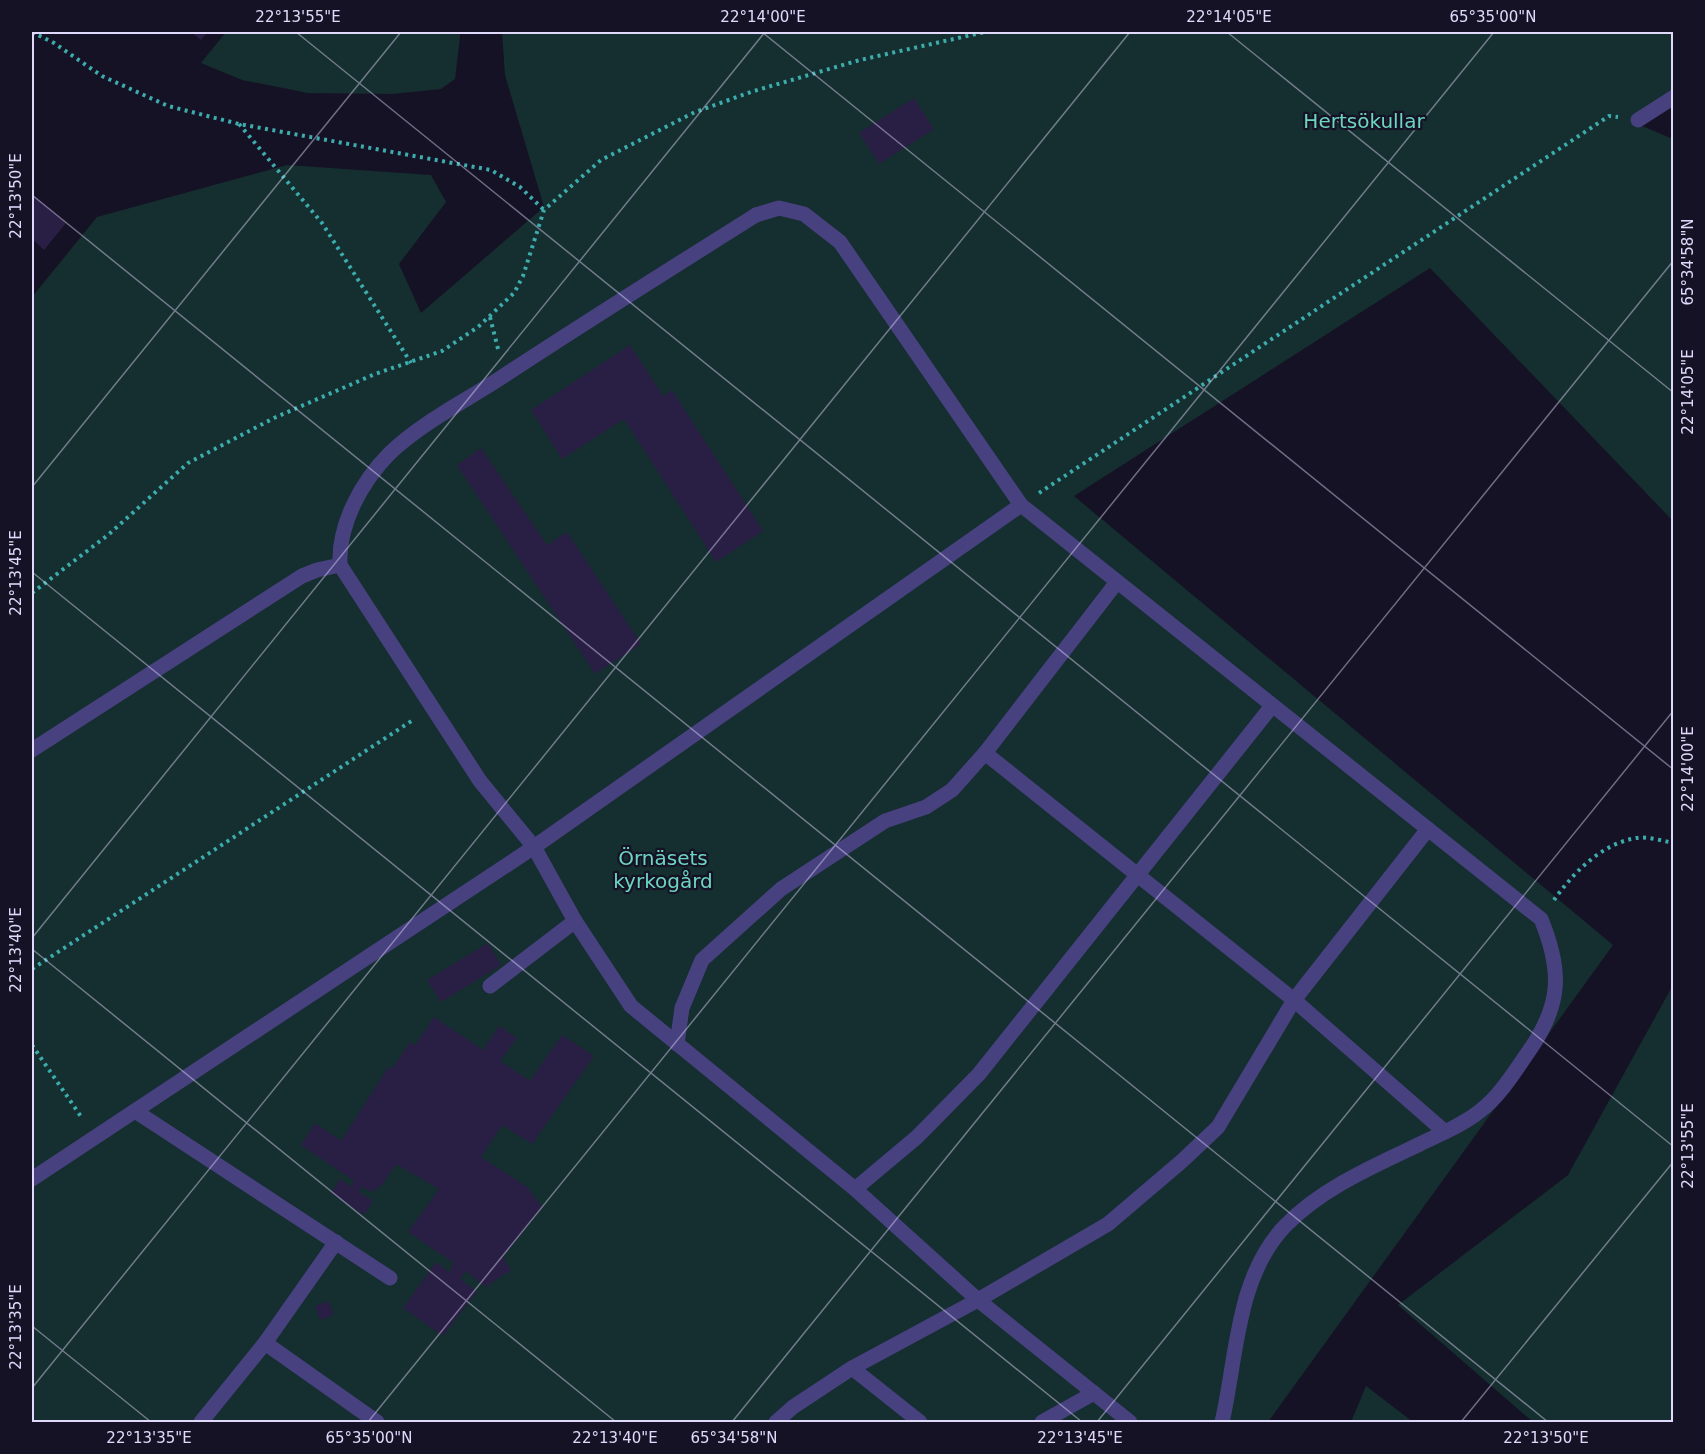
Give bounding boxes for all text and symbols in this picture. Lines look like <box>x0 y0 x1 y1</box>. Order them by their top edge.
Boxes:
text: 22°13'55"E <box>255 8 341 26</box>
text: 22°14'00"E <box>720 8 806 26</box>
text: 22°14'05"E <box>1186 8 1272 26</box>
text: 65°35'00"N <box>1449 8 1537 26</box>
park label: Hertsökullar <box>1303 109 1425 133</box>
text: 22°13'50"E <box>7 153 25 239</box>
text: 65°34'58"N <box>1679 218 1697 306</box>
text: 22°14'05"E <box>1679 349 1697 435</box>
text: 22°13'45"E <box>7 530 25 616</box>
text: 22°14'00"E <box>1679 726 1697 812</box>
park label: Örnäsets kyrkogård <box>613 846 713 893</box>
text: 22°13'40"E <box>7 907 25 993</box>
text: 22°13'55"E <box>1679 1103 1697 1189</box>
text: 22°13'35"E <box>7 1284 25 1370</box>
text: 22°13'35"E <box>106 1429 192 1447</box>
text: 65°35'00"N <box>325 1429 413 1447</box>
text: 22°13'40"E <box>572 1429 658 1447</box>
text: 65°34'58"N <box>690 1429 778 1447</box>
text: 22°13'45"E <box>1037 1429 1123 1447</box>
text: 22°13'50"E <box>1503 1429 1589 1447</box>

